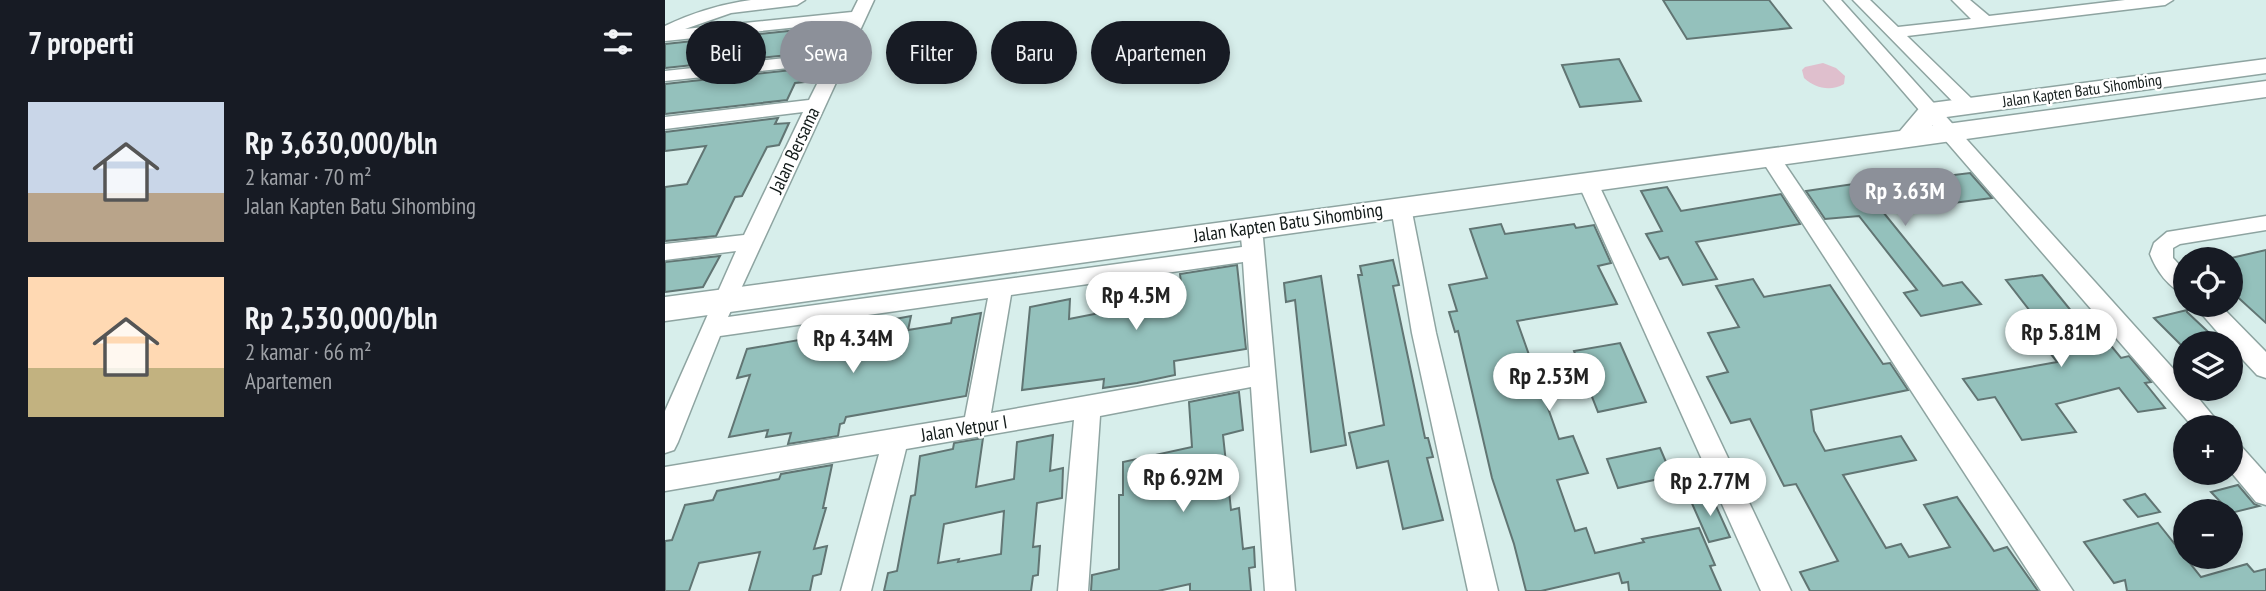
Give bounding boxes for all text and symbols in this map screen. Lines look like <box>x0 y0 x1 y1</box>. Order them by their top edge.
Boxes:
chip: Beli <box>686 21 766 84</box>
chip: Sewa <box>780 21 872 84</box>
chip: Filter <box>886 21 977 84</box>
chip: Baru <box>991 21 1077 84</box>
chip: Apartemen <box>1091 21 1230 84</box>
text: 7 properti <box>28 23 134 62</box>
icon: filters <box>599 23 637 61</box>
street label: Jalan Kapten Batu Sihombing <box>2000 69 2163 111</box>
street label: Jalan Bersama <box>763 103 824 198</box>
text: Rp 3,630,000/bln <box>245 123 438 162</box>
icon: home <box>84 130 168 214</box>
text: 2 kamar · 70 m² <box>245 162 372 191</box>
pin: Rp 3.63M <box>1833 168 1977 228</box>
text: Rp 3.63M <box>1865 176 1945 205</box>
text: Jalan Kapten Batu Sihombing <box>245 191 476 220</box>
street label: Jalan Kapten Batu Sihombing <box>1191 197 1384 247</box>
map controls <box>2173 247 2243 569</box>
button: locate <box>2173 247 2243 317</box>
pin: Rp 4.5M <box>1071 272 1201 332</box>
text: Rp 4.5M <box>1102 280 1170 309</box>
text: Rp 2,530,000/bln <box>245 298 438 337</box>
icon: home <box>84 305 168 389</box>
pin: Rp 5.81M <box>1989 310 2133 369</box>
pin: Rp 4.34M <box>781 316 925 375</box>
text: Rp 5.81M <box>2021 317 2101 346</box>
text: Rp 4.34M <box>813 323 893 352</box>
button: layers <box>2173 331 2243 401</box>
text: 2 kamar · 66 m² <box>245 337 372 366</box>
pin: Rp 2.53M <box>1477 354 1621 413</box>
text: Rp 2.53M <box>1509 361 1589 390</box>
text: Apartemen <box>245 366 332 395</box>
street label: Jalan Vetpur I <box>918 409 1009 447</box>
button: + <box>2173 415 2243 485</box>
pin: Rp 6.92M <box>1111 454 1255 514</box>
pin: Rp 2.77M <box>1638 458 1782 518</box>
text: Rp 6.92M <box>1143 462 1223 491</box>
text: Rp 2.77M <box>1670 466 1750 495</box>
button: − <box>2173 499 2243 569</box>

